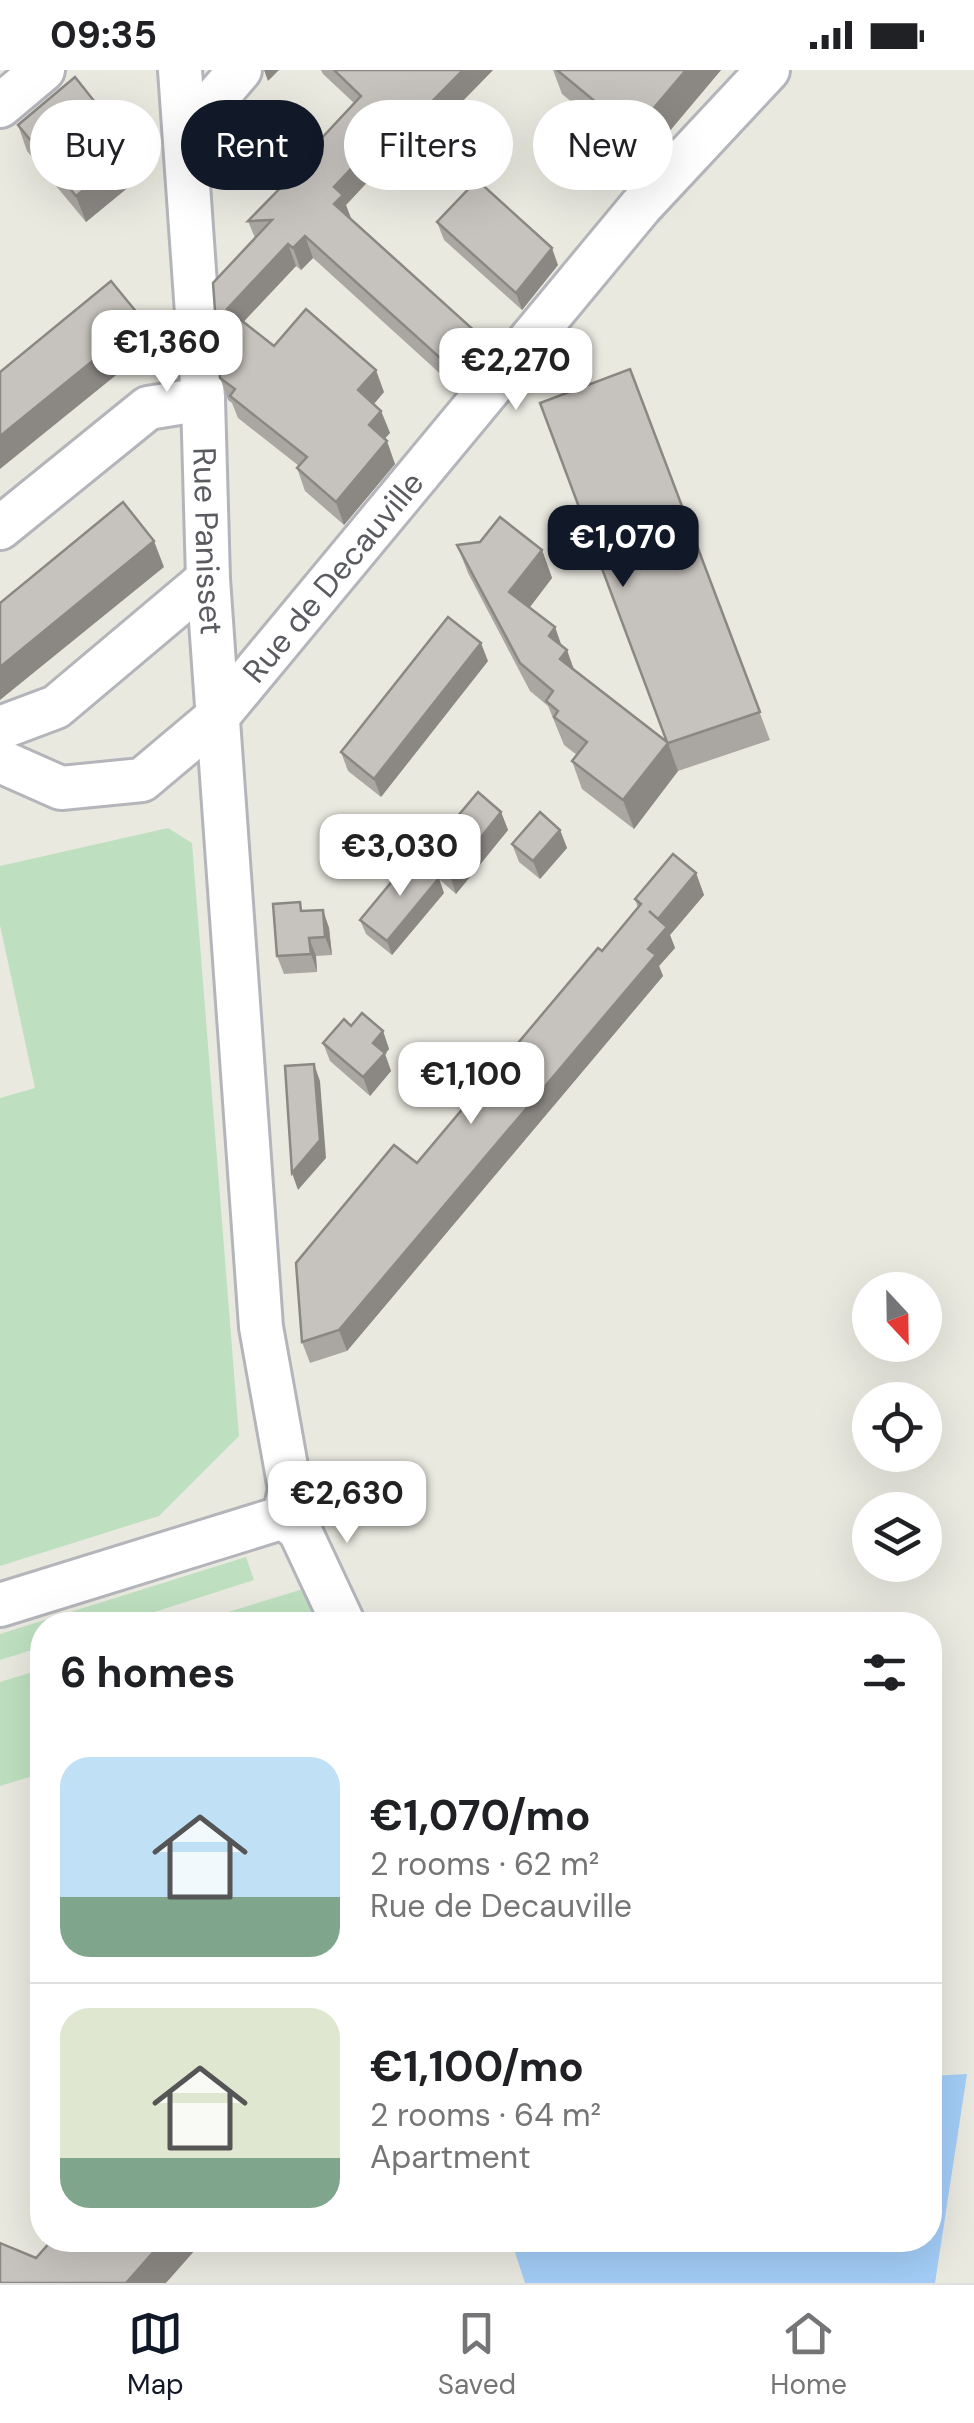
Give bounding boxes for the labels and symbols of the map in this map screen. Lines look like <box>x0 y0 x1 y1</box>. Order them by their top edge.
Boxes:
pin: €1,360 <box>86 310 248 395</box>
pin: €2,270 <box>435 328 597 413</box>
street label: Rue Panisset <box>183 447 233 636</box>
street label: Rue de Decauville <box>233 463 433 691</box>
pin: €1,070 <box>542 505 704 590</box>
pin: €3,030 <box>319 814 481 899</box>
pin: €1,100 <box>390 1042 552 1127</box>
north arrow <box>852 1272 942 1362</box>
pin: €2,630 <box>266 1461 428 1546</box>

